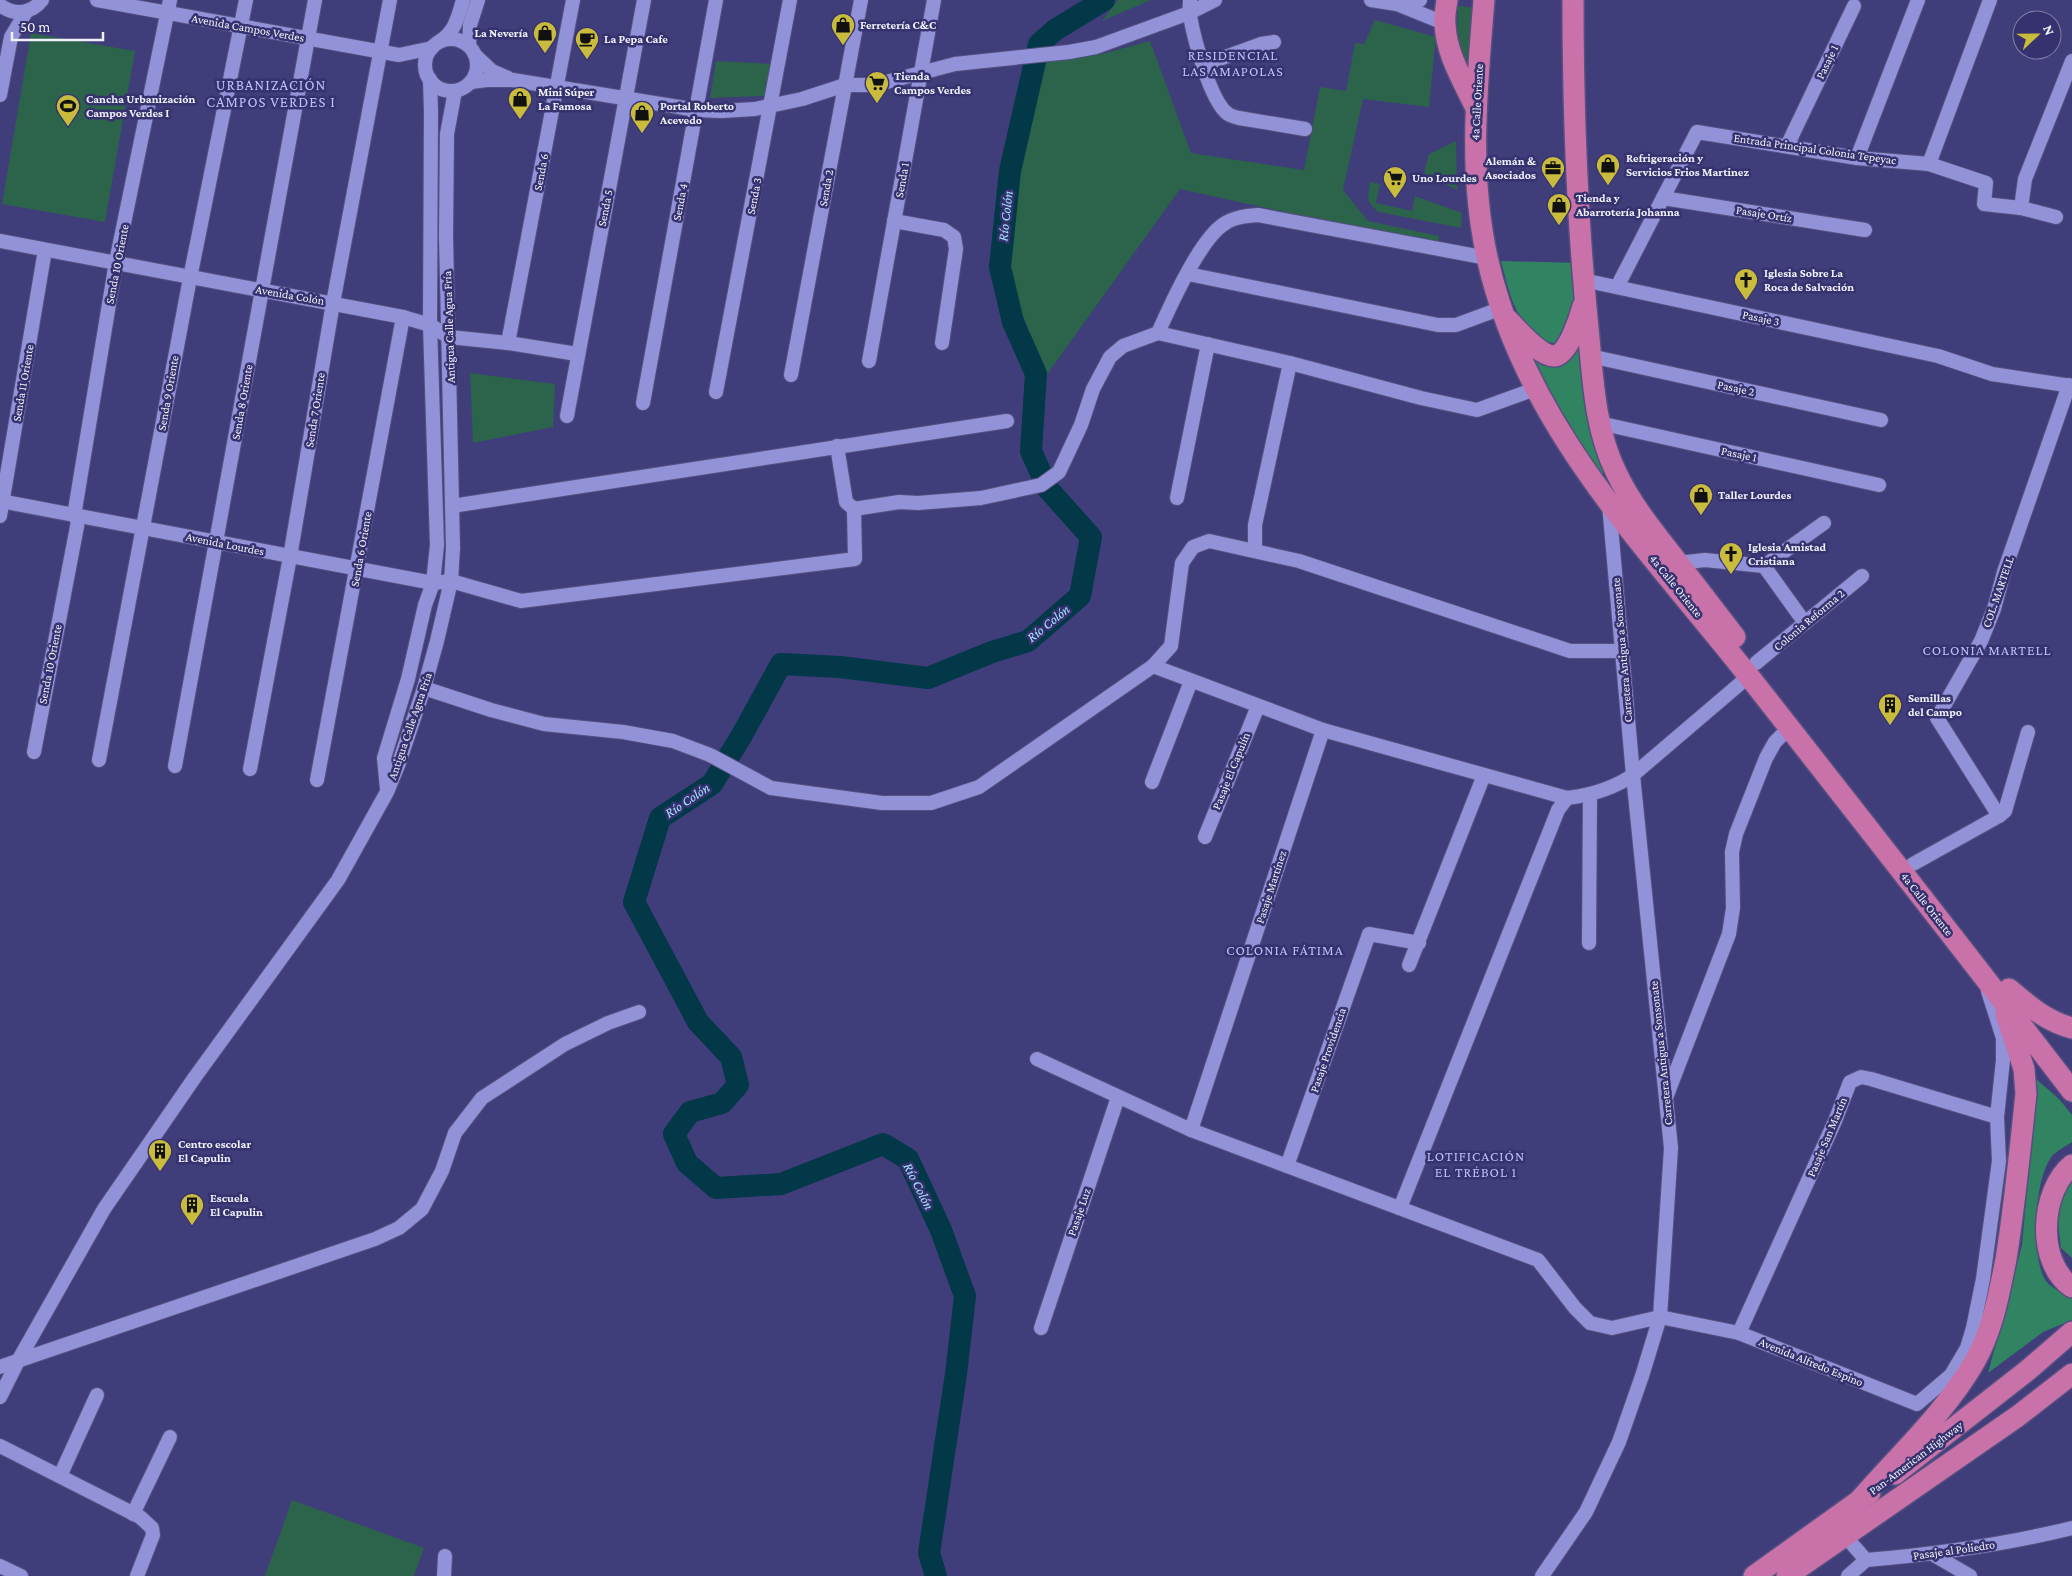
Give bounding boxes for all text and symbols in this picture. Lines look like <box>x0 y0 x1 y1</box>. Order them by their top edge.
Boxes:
scale bar <box>12 10 104 42</box>
north arrow <box>2012 10 2062 60</box>
street label: Avenida Campos Verdes <box>190 11 306 45</box>
shop icon: Ferretería C&C <box>830 12 856 46</box>
place label: Ferretería C&C <box>860 18 937 32</box>
text: 50 m <box>20 19 50 35</box>
shop icon: La Nevería <box>532 20 558 54</box>
text: N <box>2040 23 2058 38</box>
place label: La Nevería <box>474 26 528 40</box>
cafe icon: La Pepa Cafe <box>574 26 600 60</box>
place label: La Pepa Cafe <box>604 32 668 46</box>
street label: Pasaje 1 <box>1813 43 1841 81</box>
district label: RESIDENCIAL LAS AMAPOLAS <box>1182 47 1284 79</box>
street label: 4a Calle Oriente <box>1468 63 1486 141</box>
place label: Tienda Campos Verdes <box>894 69 971 97</box>
supermarket icon: Tienda Campos Verdes <box>864 70 890 104</box>
district label: URBANIZACIÓN CAMPOS VERDES I <box>206 77 336 110</box>
place label: Mini Súper La Famosa <box>538 85 595 113</box>
shop icon: Mini Súper La Famosa <box>507 86 533 120</box>
place label: Cancha Urbanización Campos Verdes I <box>86 92 195 120</box>
sports icon: Cancha Urbanización Campos Verdes I <box>55 93 81 127</box>
place label: Portal Roberto Acevedo <box>659 99 734 127</box>
shop icon: Portal Roberto Acevedo <box>629 100 655 134</box>
street label: Entrada Principal Colonia Tepeyac <box>1733 131 1897 167</box>
place label: Refrigeración y Servicios Frios Martinez <box>1626 151 1749 179</box>
street label: Senda 6 <box>531 152 551 192</box>
shop icon: Refrigeración y Servicios Frios Martinez <box>1595 152 1621 186</box>
place label: Alemán & Asociados <box>1484 154 1537 182</box>
office icon: Alemán & Asociados <box>1540 155 1566 189</box>
street label: Senda 1 <box>892 161 912 199</box>
supermarket icon: Uno Lourdes <box>1382 165 1408 199</box>
street label: Senda 2 <box>816 168 836 208</box>
place label: Uno Lourdes <box>1412 171 1477 185</box>
street label: Senda 3 <box>744 176 764 216</box>
street label: Senda 4 <box>670 182 690 222</box>
street label: Senda 5 <box>595 188 615 228</box>
water label: Río Colón <box>994 190 1016 242</box>
place label: Tienda y Abarrotería Johanna <box>1575 191 1680 219</box>
shop icon: Tienda y Abarrotería Johanna <box>1546 192 1572 226</box>
street label: Pasaje Ortíz <box>1735 203 1793 225</box>
street label: Senda 10 Oriente <box>102 223 132 305</box>
place label: Iglesia Sobre La Roca de Salvación <box>1764 266 1854 294</box>
church icon: Iglesia Sobre La Roca de Salvación <box>1733 267 1759 301</box>
street label: Antigua Calle Agua Fría <box>440 270 458 383</box>
street label: Avenida Colón <box>255 282 326 308</box>
street label: Pasaje 3 <box>1741 307 1781 329</box>
street label: Senda 11 Oriente <box>9 343 37 423</box>
street label: Senda 9 Oriente <box>154 354 182 432</box>
street label: Senda 8 Oriente <box>228 363 256 441</box>
street label: Senda 7 Oriente <box>302 372 328 448</box>
street label: Pasaje 2 <box>1716 377 1756 399</box>
street label: Pasaje 1 <box>1720 443 1758 465</box>
shop icon: Taller Lourdes <box>1688 482 1714 516</box>
place label: Taller Lourdes <box>1718 488 1791 502</box>
street label: Senda 6 Oriente <box>347 510 375 588</box>
street label: Avenida Lourdes <box>185 530 266 559</box>
place label: Iglesia Amistad Cristiana <box>1748 540 1826 568</box>
church icon: Iglesia Amistad Cristiana <box>1718 541 1744 575</box>
street label: 4a Calle Oriente <box>1646 552 1706 620</box>
street label: COL. MARTELL <box>1979 555 2017 629</box>
street label: Carretera Antigua a Sonsonate <box>1609 577 1635 723</box>
street label: Colonia Reforma 2 <box>1771 586 1847 654</box>
water label: Río Colón <box>1023 601 1073 645</box>
street label: Senda 10 Oriente <box>35 623 65 705</box>
district label: COLONIA MARTELL <box>1922 642 2052 658</box>
street label: Antigua Calle Agua Fría <box>385 670 435 781</box>
place label: Semillas del Campo <box>1908 691 1962 719</box>
building icon: Semillas del Campo <box>1877 692 1903 726</box>
street label: Pasaje El Capulín <box>1209 730 1253 812</box>
water label: Río Colón <box>662 779 712 821</box>
street label: Pasaje Martínez <box>1253 849 1289 925</box>
street label: 4a Calle Oriente <box>1898 869 1956 939</box>
district label: COLONIA FÁTIMA <box>1226 942 1344 958</box>
street label: Carretera Antigua a Sonsonate <box>1646 980 1676 1126</box>
street label: Pasaje Providencia <box>1307 1005 1349 1094</box>
street label: Pasaje San Martín <box>1804 1094 1850 1179</box>
place label: Centro escolar El Capulin <box>178 1137 251 1165</box>
building icon: Centro escolar El Capulin <box>147 1138 173 1172</box>
district label: LOTIFICACIÓN EL TRÉBOL 1 <box>1427 1148 1525 1180</box>
water label: Río Colón <box>900 1160 938 1212</box>
street label: Pasaje Luz <box>1064 1186 1094 1238</box>
place label: Escuela El Capulin <box>210 1191 263 1219</box>
building icon: Escuela El Capulin <box>179 1192 205 1226</box>
street label: Avenida Alfredo Espino <box>1757 1335 1865 1389</box>
street label: Pan-American Highway <box>1866 1418 1966 1498</box>
street label: Pasaje al Poliedro <box>1912 1537 1996 1563</box>

